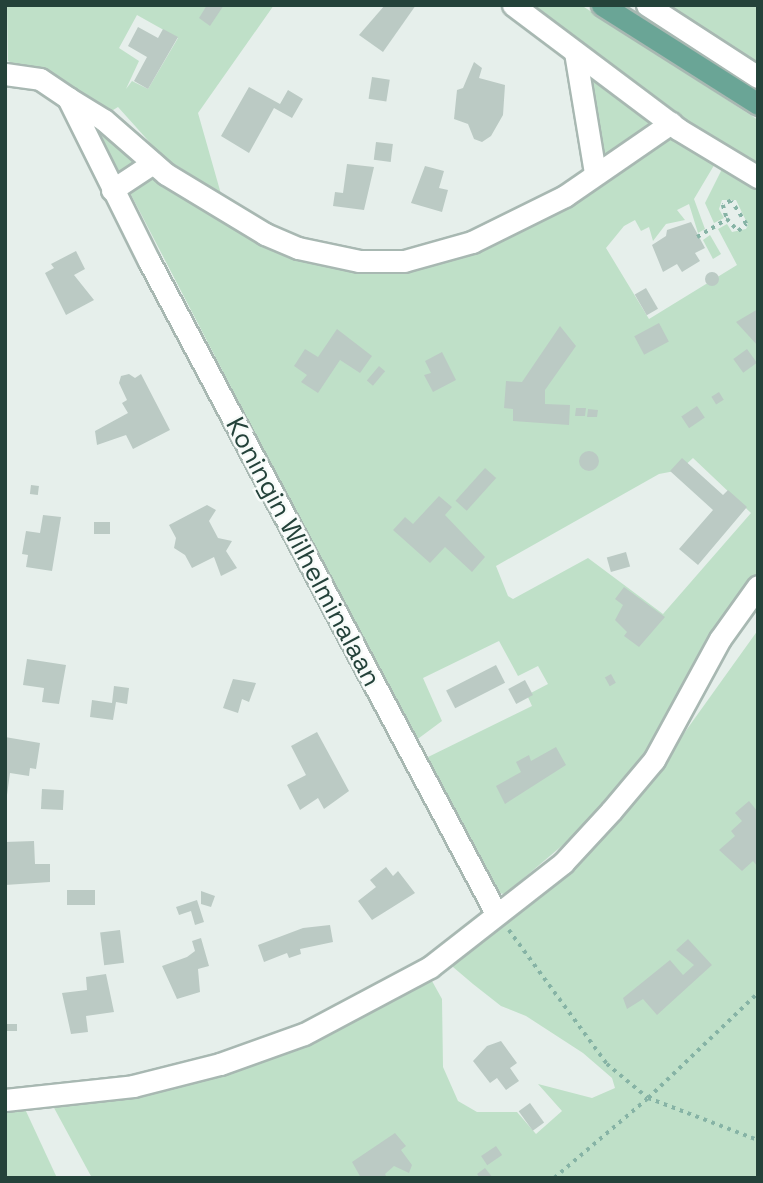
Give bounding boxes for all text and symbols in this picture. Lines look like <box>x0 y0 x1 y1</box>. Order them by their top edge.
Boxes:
street label: Koningin Wilhelminalaan <box>219 412 387 692</box>

